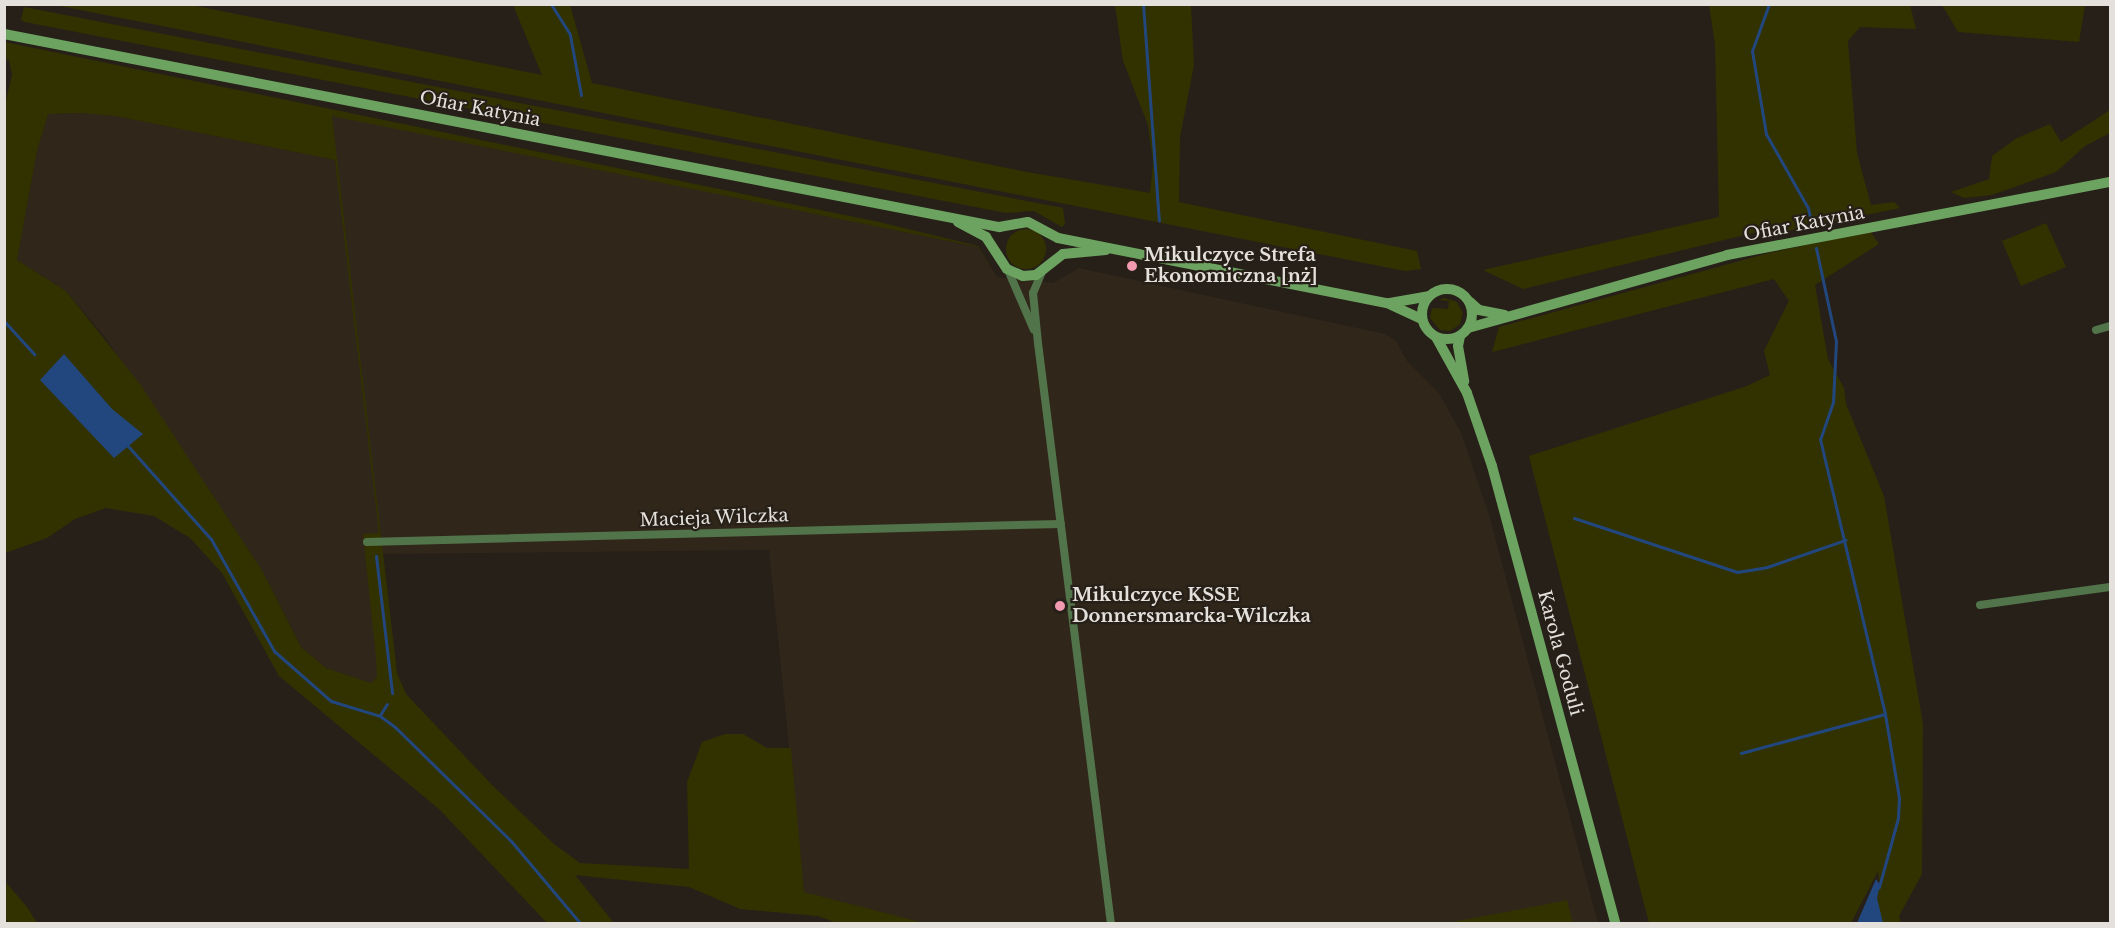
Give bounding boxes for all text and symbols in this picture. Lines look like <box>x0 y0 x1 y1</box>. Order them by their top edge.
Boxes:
street label: Ofiar Katynia <box>417 87 543 131</box>
street label: Ofiar Katynia <box>1741 202 1867 246</box>
place label: Mikulczyce Strefa Ekonomiczna [nż] <box>1144 245 1318 288</box>
marker: Mikulczyce Strefa Ekonomiczna [nż] <box>1125 259 1139 273</box>
street label: Macieja Wilczka <box>639 505 789 531</box>
place label: Mikulczyce KSSE Donnersmarcka-Wilczka <box>1072 585 1311 628</box>
street label: Karola Goduli <box>1533 588 1587 718</box>
marker: Mikulczyce KSSE Donnersmarcka-Wilczka <box>1053 599 1067 613</box>

